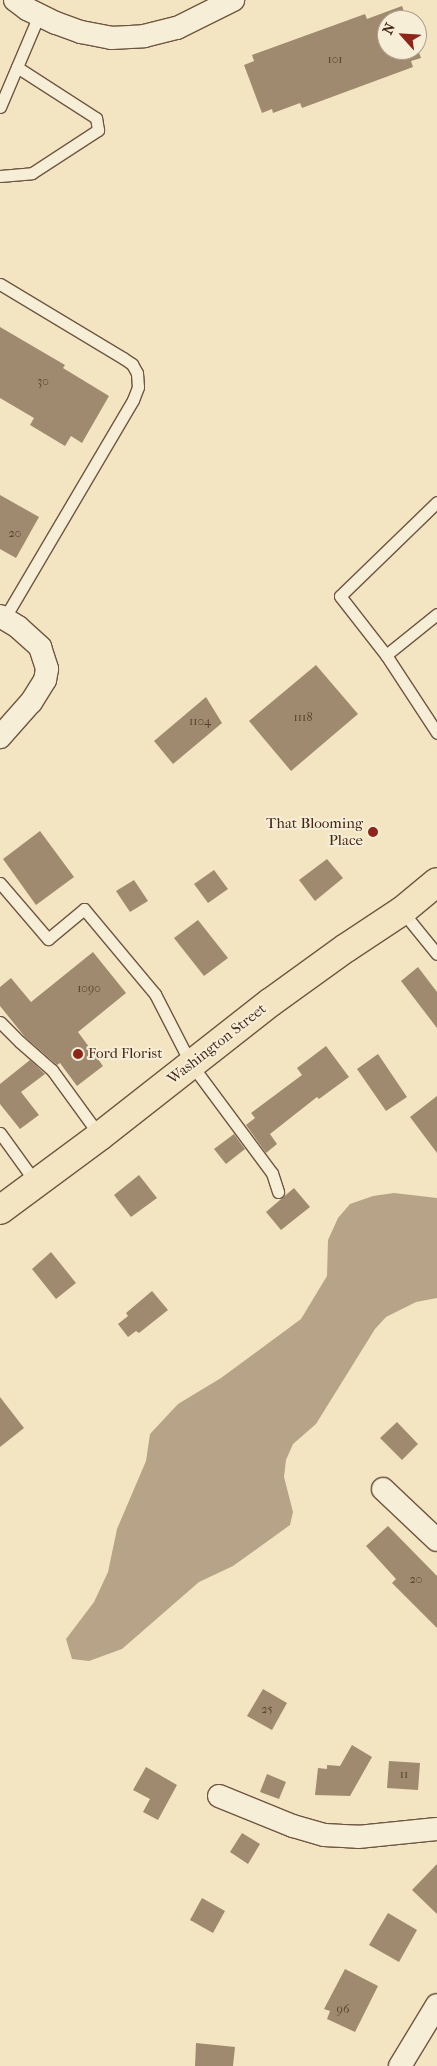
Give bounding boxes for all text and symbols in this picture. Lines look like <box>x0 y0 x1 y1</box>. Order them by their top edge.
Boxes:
north arrow <box>377 10 427 60</box>
text: N <box>379 20 399 37</box>
house number: 101 <box>327 53 343 67</box>
house number: 30 <box>37 375 49 389</box>
house number: 20 <box>9 527 21 541</box>
house number: 1118 <box>294 711 312 725</box>
house number: 1104 <box>189 715 211 729</box>
place label: That Blooming Place <box>266 814 363 849</box>
marker: That Blooming Place <box>367 826 379 838</box>
house number: 1090 <box>77 982 101 996</box>
street label: Washington Street <box>164 1000 270 1088</box>
place label: Ford Florist <box>88 1045 162 1063</box>
marker: Ford Florist <box>72 1048 84 1060</box>
house number: 20 <box>410 1573 422 1587</box>
house number: 25 <box>261 1703 273 1717</box>
house number: 11 <box>400 1768 408 1782</box>
house number: 96 <box>337 2003 349 2017</box>

